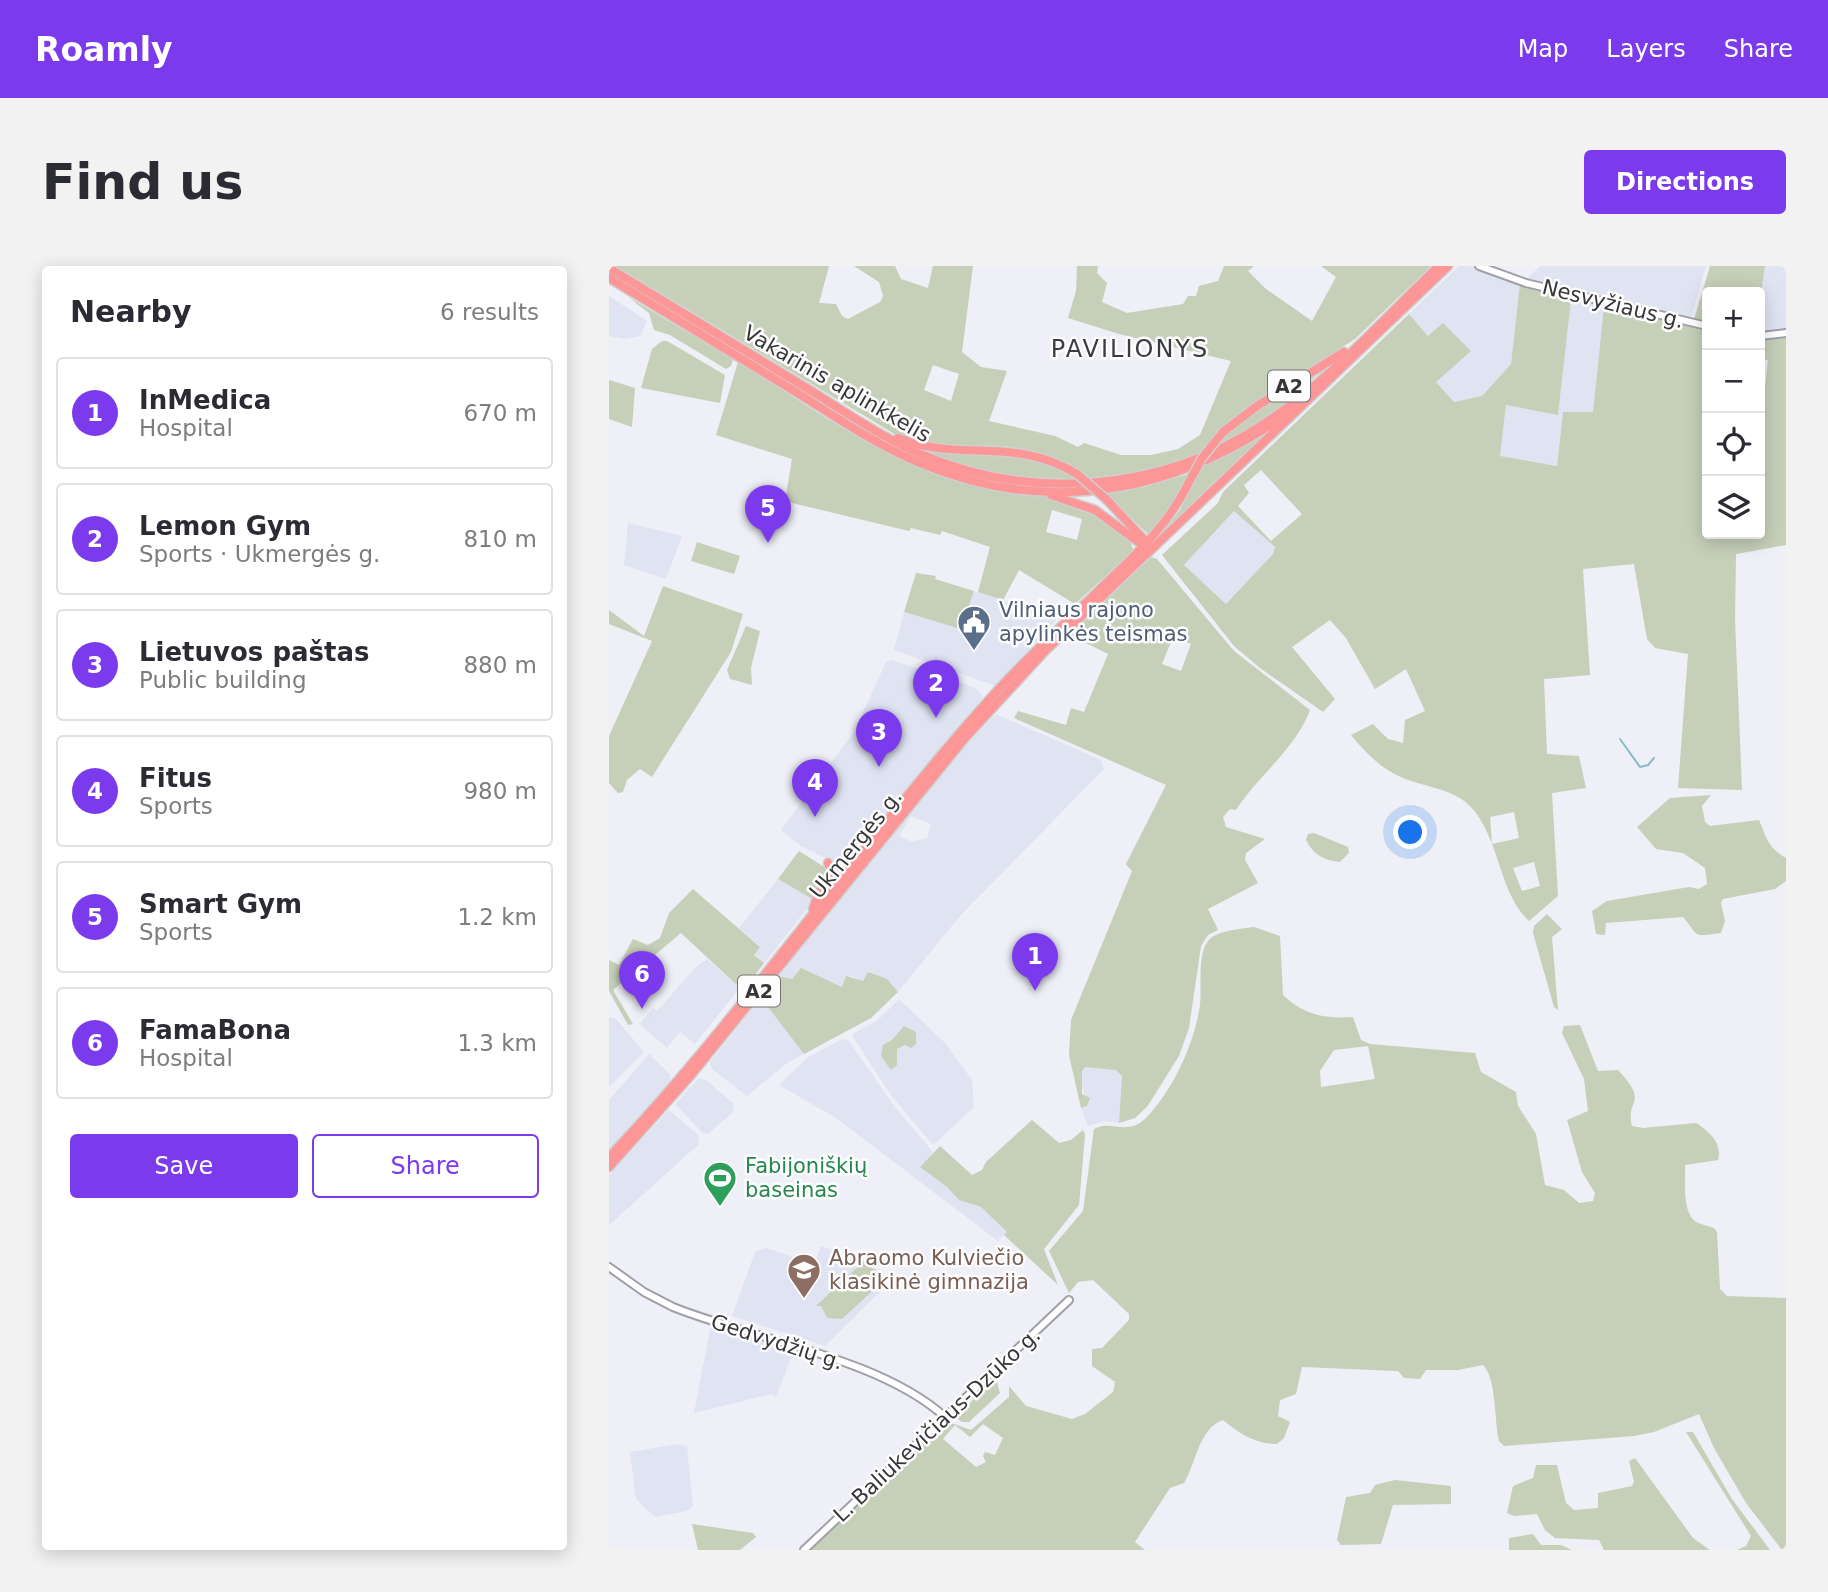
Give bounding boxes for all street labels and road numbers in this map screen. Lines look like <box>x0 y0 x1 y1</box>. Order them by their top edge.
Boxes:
street label: Nesvyžiaus g. <box>1540 275 1686 333</box>
street label: Vakarinis aplinkkelis <box>739 321 935 447</box>
road number: A2 <box>1268 370 1310 402</box>
street label: Ukmergės g. <box>805 785 907 903</box>
road number: A2 <box>738 976 780 1006</box>
street label: Gedvydžių g. <box>708 1309 846 1375</box>
street label: L. Baliukevičiaus-Dzūko g. <box>829 1323 1045 1527</box>

